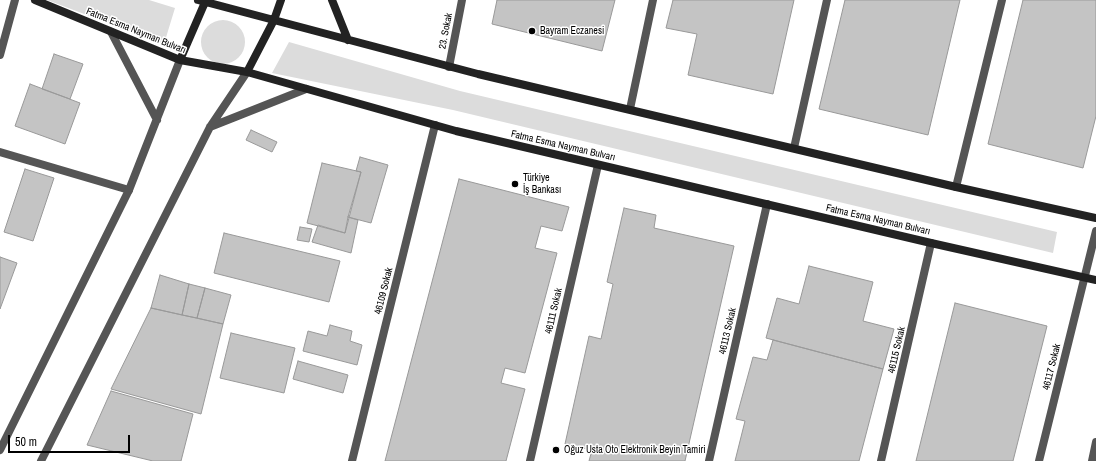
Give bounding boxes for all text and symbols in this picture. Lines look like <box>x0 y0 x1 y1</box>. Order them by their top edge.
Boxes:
street label: Fatma Esma Nayman Bulvarı <box>84 5 188 57</box>
street label: 23. Sokak <box>437 12 455 50</box>
place label: Bayram Eczanesi <box>540 25 604 37</box>
marker: Bayram Eczanesi <box>527 26 537 36</box>
street label: Fatma Esma Nayman Bulvarı <box>510 128 616 164</box>
place label: Türkiye İş Bankası <box>523 172 561 196</box>
marker: Türkiye İş Bankası <box>510 179 520 189</box>
street label: Fatma Esma Nayman Bulvarı <box>825 202 931 238</box>
street label: 46109 Sokak <box>372 266 396 316</box>
street label: 46111 Sokak <box>543 287 565 335</box>
street label: 46113 Sokak <box>717 307 739 355</box>
street label: 46115 Sokak <box>886 326 908 374</box>
street label: 46117 Sokak <box>1040 343 1064 391</box>
scale bar <box>10 427 132 453</box>
text: 50 m <box>15 434 37 450</box>
place label: Oğuz Usta Oto Elektronik Beyin Tamiri <box>564 444 705 456</box>
marker: Oğuz Usta Oto Elektronik Beyin Tamiri <box>551 445 561 455</box>

